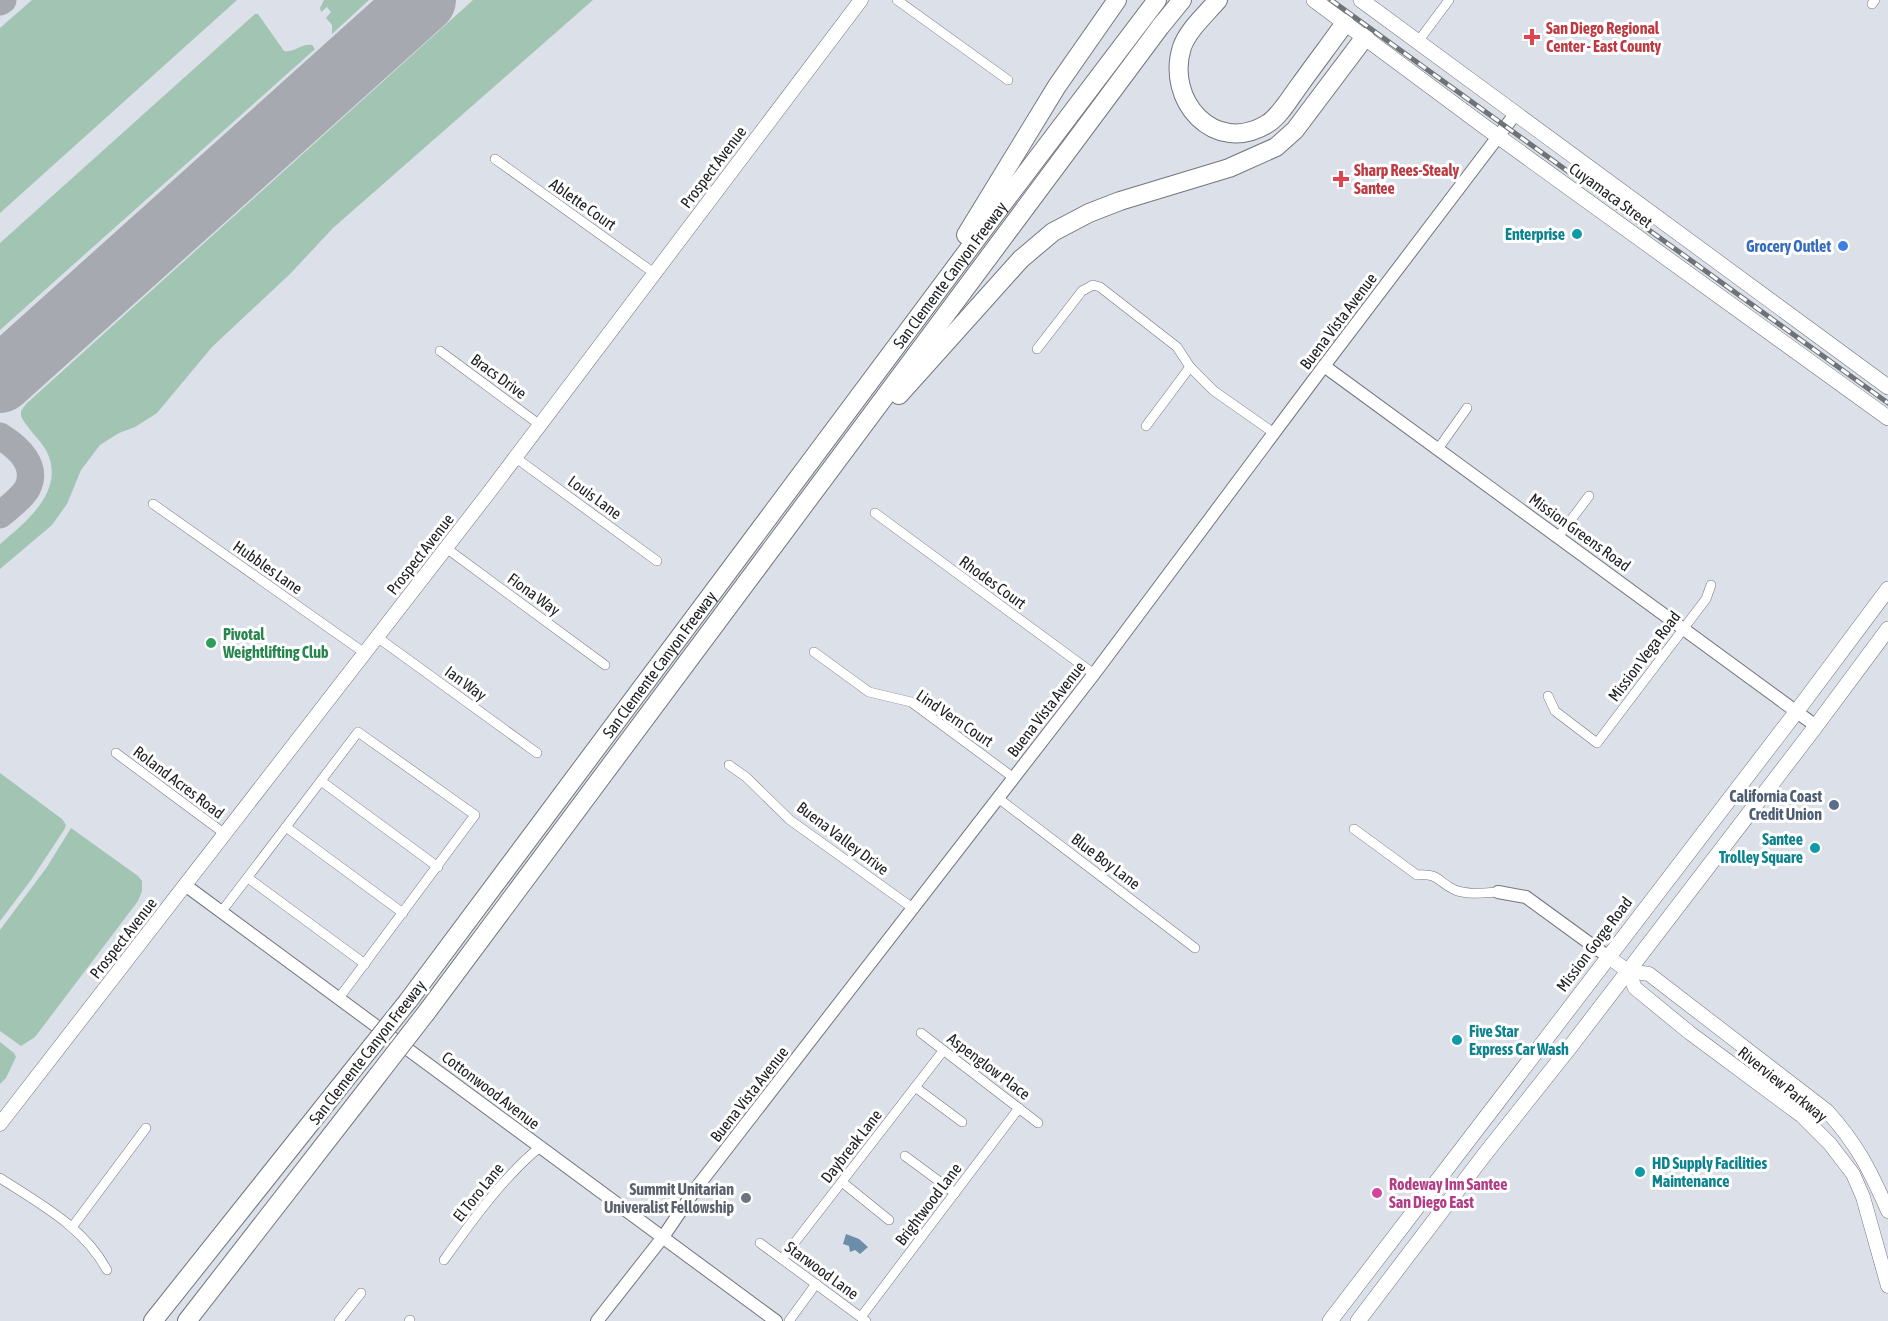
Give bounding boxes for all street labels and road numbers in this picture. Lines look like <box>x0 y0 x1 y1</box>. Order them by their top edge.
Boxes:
street label: Prospect Avenue <box>676 123 750 212</box>
street label: Cuyamaca Street <box>1565 159 1656 232</box>
street label: Ablette Court <box>546 175 620 234</box>
street label: San Clemente Canyon Freeway <box>889 198 1011 352</box>
street label: Buena Vista Avenue <box>1296 269 1380 373</box>
street label: Bracs Drive <box>468 350 530 402</box>
street label: Louis Lane <box>565 472 625 522</box>
street label: Mission Greens Road <box>1526 489 1634 575</box>
street label: Prospect Avenue <box>383 510 458 599</box>
street label: Hubbles Lane <box>230 537 306 597</box>
street label: Rhodes Court <box>956 552 1030 612</box>
street label: Fiona Way <box>504 569 564 620</box>
street label: San Clemente Canyon Freeway <box>599 587 721 741</box>
street label: Mission Vega Road <box>1604 607 1685 705</box>
street label: Buena Vista Avenue <box>1003 658 1089 760</box>
street label: Ian Way <box>441 662 490 705</box>
street label: Lind Vern Court <box>913 686 997 750</box>
street label: Roland Acres Road <box>130 742 228 822</box>
street label: Buena Valley Drive <box>793 798 892 879</box>
street label: Blue Boy Lane <box>1067 829 1144 893</box>
street label: Mission Gorge Road <box>1553 893 1636 995</box>
street label: Prospect Avenue <box>86 894 161 983</box>
street label: San Clemente Canyon Freeway <box>305 976 430 1128</box>
street label: Aspenglow Place <box>943 1029 1034 1104</box>
street label: Buena Vista Avenue <box>706 1043 792 1145</box>
street label: Riverview Parkway <box>1734 1043 1831 1126</box>
street label: Cottonwood Avenue <box>439 1047 543 1133</box>
street label: Daybreak Lane <box>817 1106 886 1187</box>
street label: El Toro Lane <box>449 1159 507 1225</box>
street label: Brightwood Lane <box>891 1159 966 1249</box>
street label: Starwood Lane <box>782 1237 862 1303</box>

